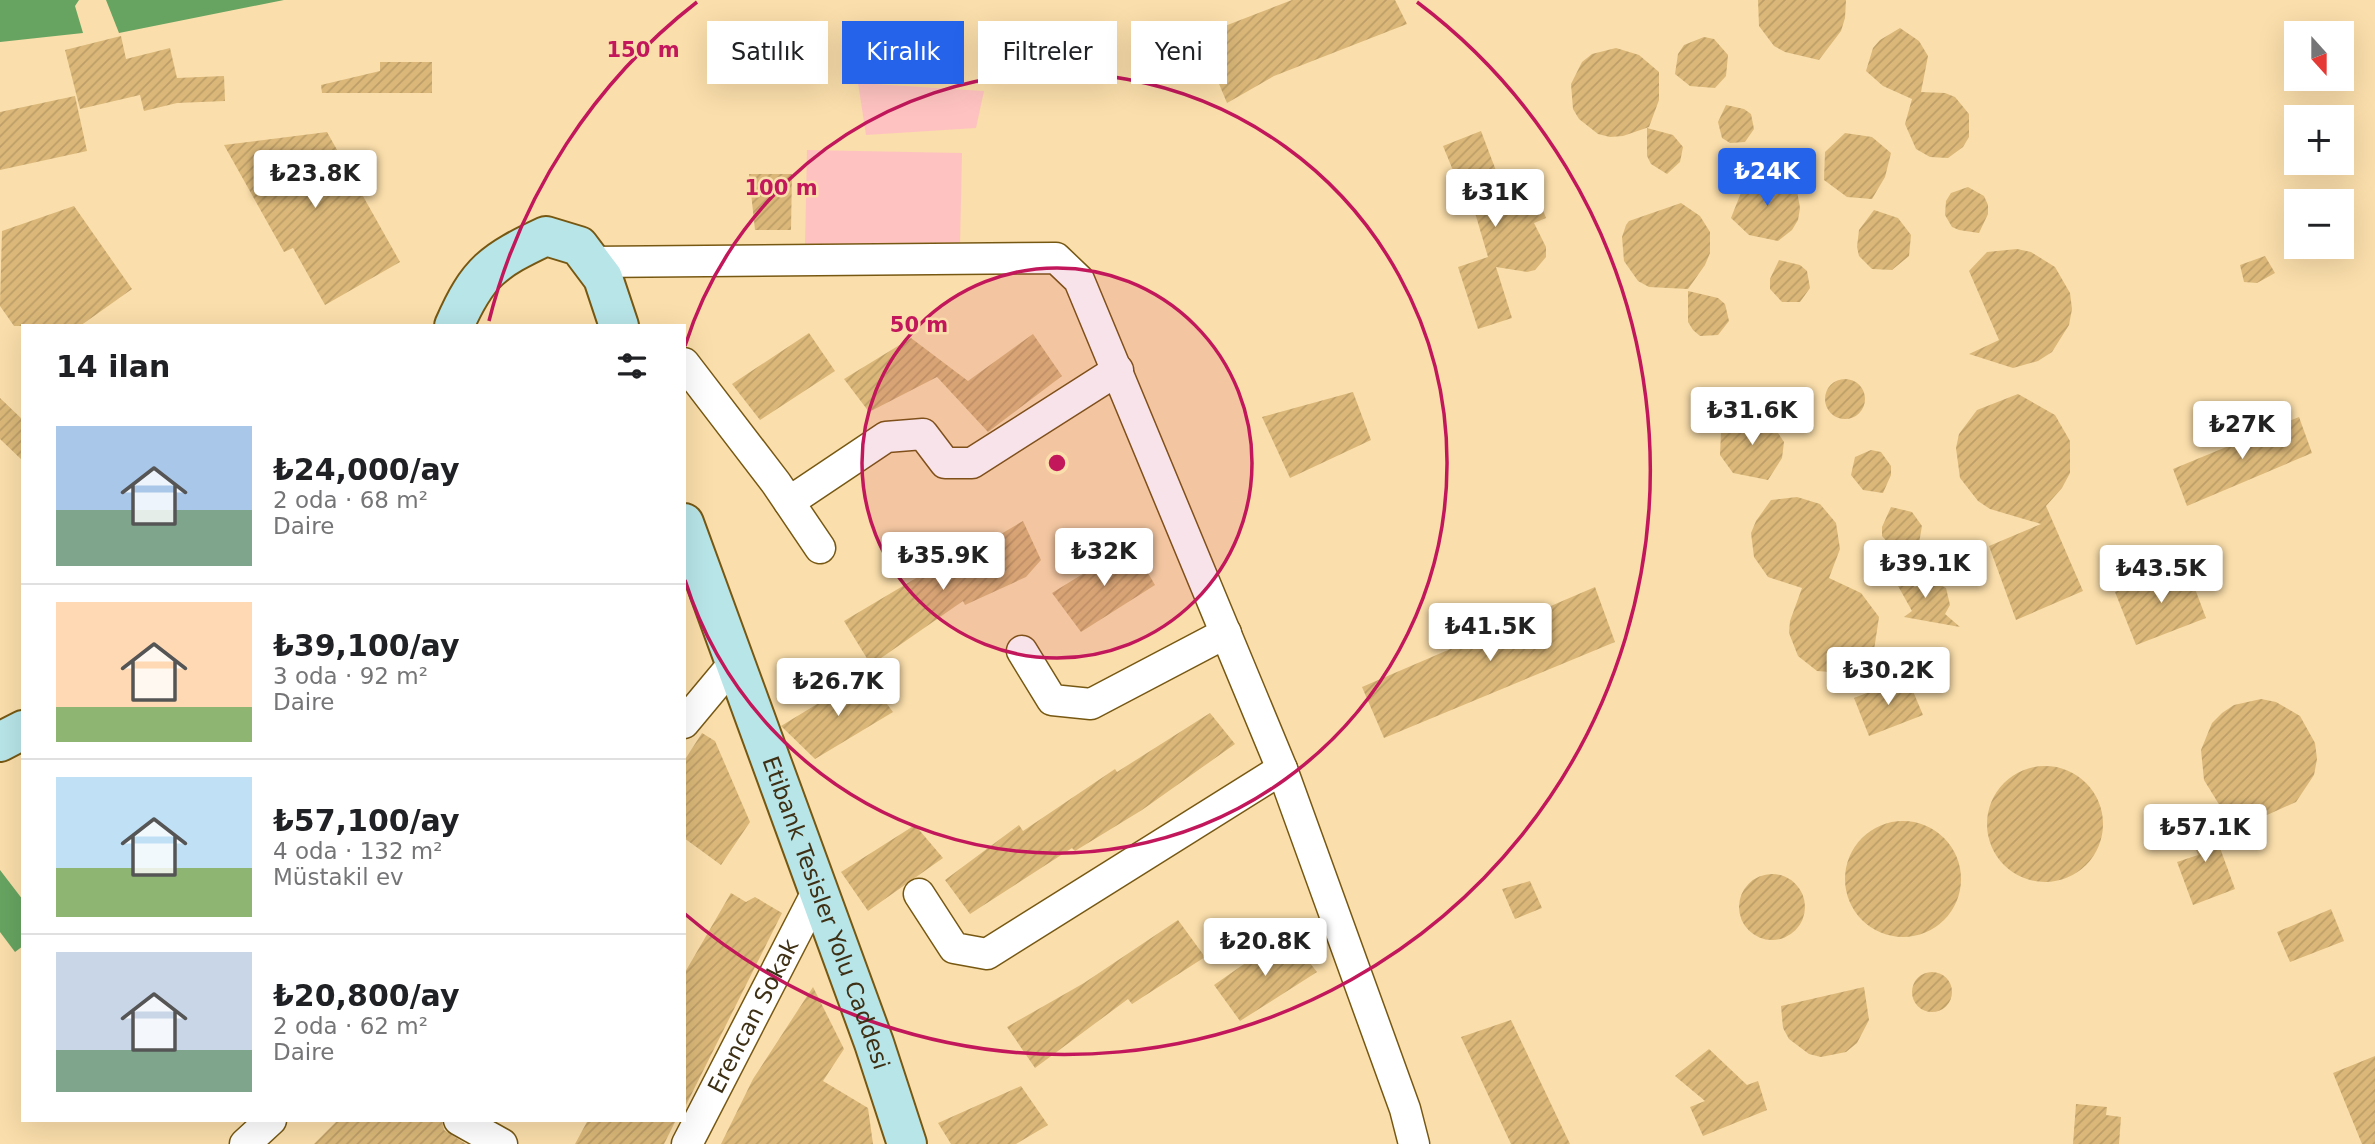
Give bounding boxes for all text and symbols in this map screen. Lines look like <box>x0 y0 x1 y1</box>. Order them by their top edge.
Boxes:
chip: Satılık <box>707 21 828 84</box>
chip: Kiralık <box>842 21 964 84</box>
chip: Filtreler <box>978 21 1117 84</box>
chip: Yeni <box>1131 21 1227 84</box>
north arrow <box>2284 21 2354 91</box>
map controls <box>2284 21 2354 259</box>
text: 150 m <box>606 38 680 62</box>
button: + <box>2284 105 2354 175</box>
pin: ₺24K <box>1726 148 1808 208</box>
pin: ₺23.8K <box>258 150 372 210</box>
text: ₺24K <box>1734 158 1800 184</box>
text: ₺23.8K <box>270 160 360 186</box>
pin: ₺31K <box>1454 170 1536 229</box>
text: 100 m <box>744 176 818 200</box>
text: ₺31K <box>1462 179 1528 205</box>
button: − <box>2284 189 2354 259</box>
text: 50 m <box>890 313 948 337</box>
icon: filters <box>613 347 651 385</box>
text: 14 ilan <box>56 349 170 384</box>
pin: ₺31.6K <box>1695 388 1809 447</box>
text: ₺31.6K <box>1707 397 1797 423</box>
pin: ₺27K <box>2201 402 2283 461</box>
text: ₺27K <box>2209 411 2275 437</box>
centre of rings <box>1045 451 1069 475</box>
text: ₺24,000/ay <box>273 452 459 487</box>
icon: home <box>112 454 196 538</box>
text: 2 oda · 68 m² <box>273 487 428 513</box>
text: Daire <box>273 513 334 539</box>
pin: ₺32K <box>1063 528 1145 588</box>
pin: ₺35.9K <box>886 532 1000 592</box>
text: ₺32K <box>1071 538 1137 564</box>
pin: ₺39.1K <box>1868 540 1982 600</box>
text: ₺35.9K <box>898 542 988 568</box>
pin: ₺43.5K <box>2104 546 2218 605</box>
text: ₺39.1K <box>1880 550 1970 576</box>
text: ₺43.5K <box>2116 555 2206 581</box>
pin: ₺41.5K <box>1433 604 1547 663</box>
text: ₺41.5K <box>1445 613 1535 639</box>
text: ₺39,100/ay <box>273 628 459 663</box>
icon: home <box>112 630 196 714</box>
pin: ₺30.2K <box>1831 648 1945 707</box>
text: ₺30.2K <box>1843 657 1933 683</box>
pin: ₺26.7K <box>781 658 895 718</box>
text: 3 oda · 92 m² <box>273 663 428 689</box>
text: ₺26.7K <box>793 668 883 694</box>
text: Daire <box>273 689 334 715</box>
street label: Etibank Tesisler Yolu Caddesi <box>757 753 895 1073</box>
text: ₺57,100/ay <box>273 803 459 838</box>
pin: ₺57.1K <box>2148 804 2262 864</box>
icon: home <box>112 805 196 889</box>
text: ₺57.1K <box>2160 814 2250 840</box>
text: 4 oda · 132 m² <box>273 838 442 864</box>
text: Müstakil ev <box>273 864 404 890</box>
pin: ₺20.8K <box>1208 918 1322 978</box>
text: ₺20.8K <box>1220 928 1310 954</box>
street label: Erencan Sokak <box>703 934 804 1097</box>
text: ₺20,800/ay <box>273 978 459 1013</box>
icon: home <box>112 980 196 1064</box>
text: 2 oda · 62 m² <box>273 1013 428 1039</box>
text: Daire <box>273 1039 334 1065</box>

